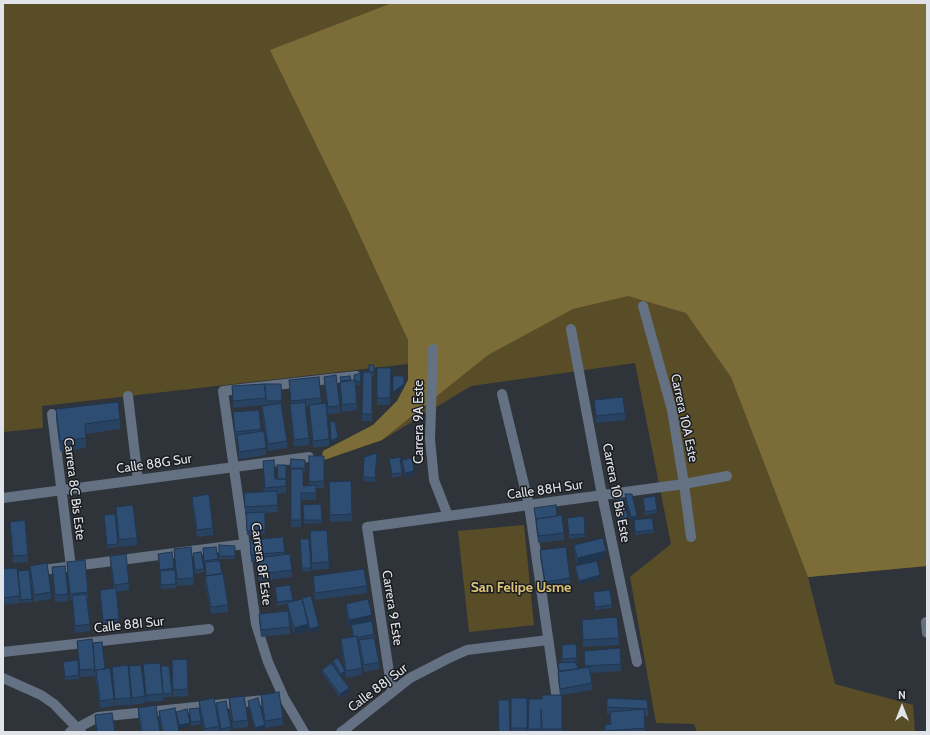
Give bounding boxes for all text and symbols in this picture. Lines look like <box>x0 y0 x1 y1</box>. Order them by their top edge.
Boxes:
street label: Carrera 10A Este <box>667 372 701 464</box>
street label: Carrera 9A Este <box>411 380 427 464</box>
street label: Carrera 8C Bis Este <box>60 437 88 541</box>
street label: Carrera 10 Bis Este <box>599 442 633 544</box>
street label: Calle 88G Sur <box>115 451 193 477</box>
street label: Calle 88H Sur <box>506 477 584 503</box>
street label: Carrera 8F Este <box>247 522 275 606</box>
street label: Carrera 9 Este <box>378 569 406 647</box>
district label: San Felipe Usme <box>471 580 571 596</box>
street label: Calle 88I Sur <box>93 614 165 636</box>
street label: Calle 88J Sur <box>345 661 411 715</box>
north arrow <box>882 687 922 727</box>
text: N <box>898 688 906 702</box>

